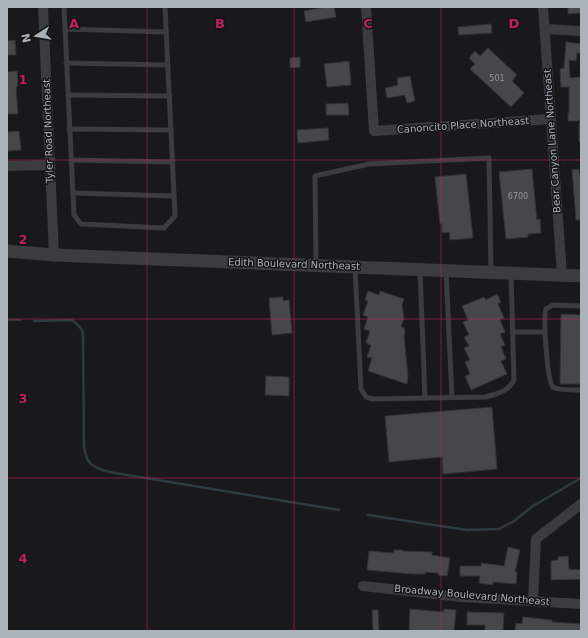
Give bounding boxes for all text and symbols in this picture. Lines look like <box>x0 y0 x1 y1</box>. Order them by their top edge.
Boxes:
north arrow <box>16 16 56 56</box>
text: A <box>69 16 79 31</box>
text: B <box>215 16 225 31</box>
text: C <box>363 16 373 31</box>
text: D <box>509 16 520 31</box>
text: N <box>19 32 34 44</box>
street label: Bear Canyon Lane Northeast <box>541 69 563 213</box>
text: 1 <box>18 72 28 87</box>
house number: 501 <box>489 74 505 83</box>
street label: Tyler Road Northeast <box>41 79 55 184</box>
street label: Canoncito Place Northeast <box>397 115 530 135</box>
house number: 6700 <box>508 192 528 201</box>
text: 2 <box>18 232 28 247</box>
street label: Edith Boulevard Northeast <box>228 256 360 272</box>
text: 3 <box>18 391 28 406</box>
text: 4 <box>18 551 28 566</box>
street label: Broadway Boulevard Northeast <box>394 583 550 607</box>

